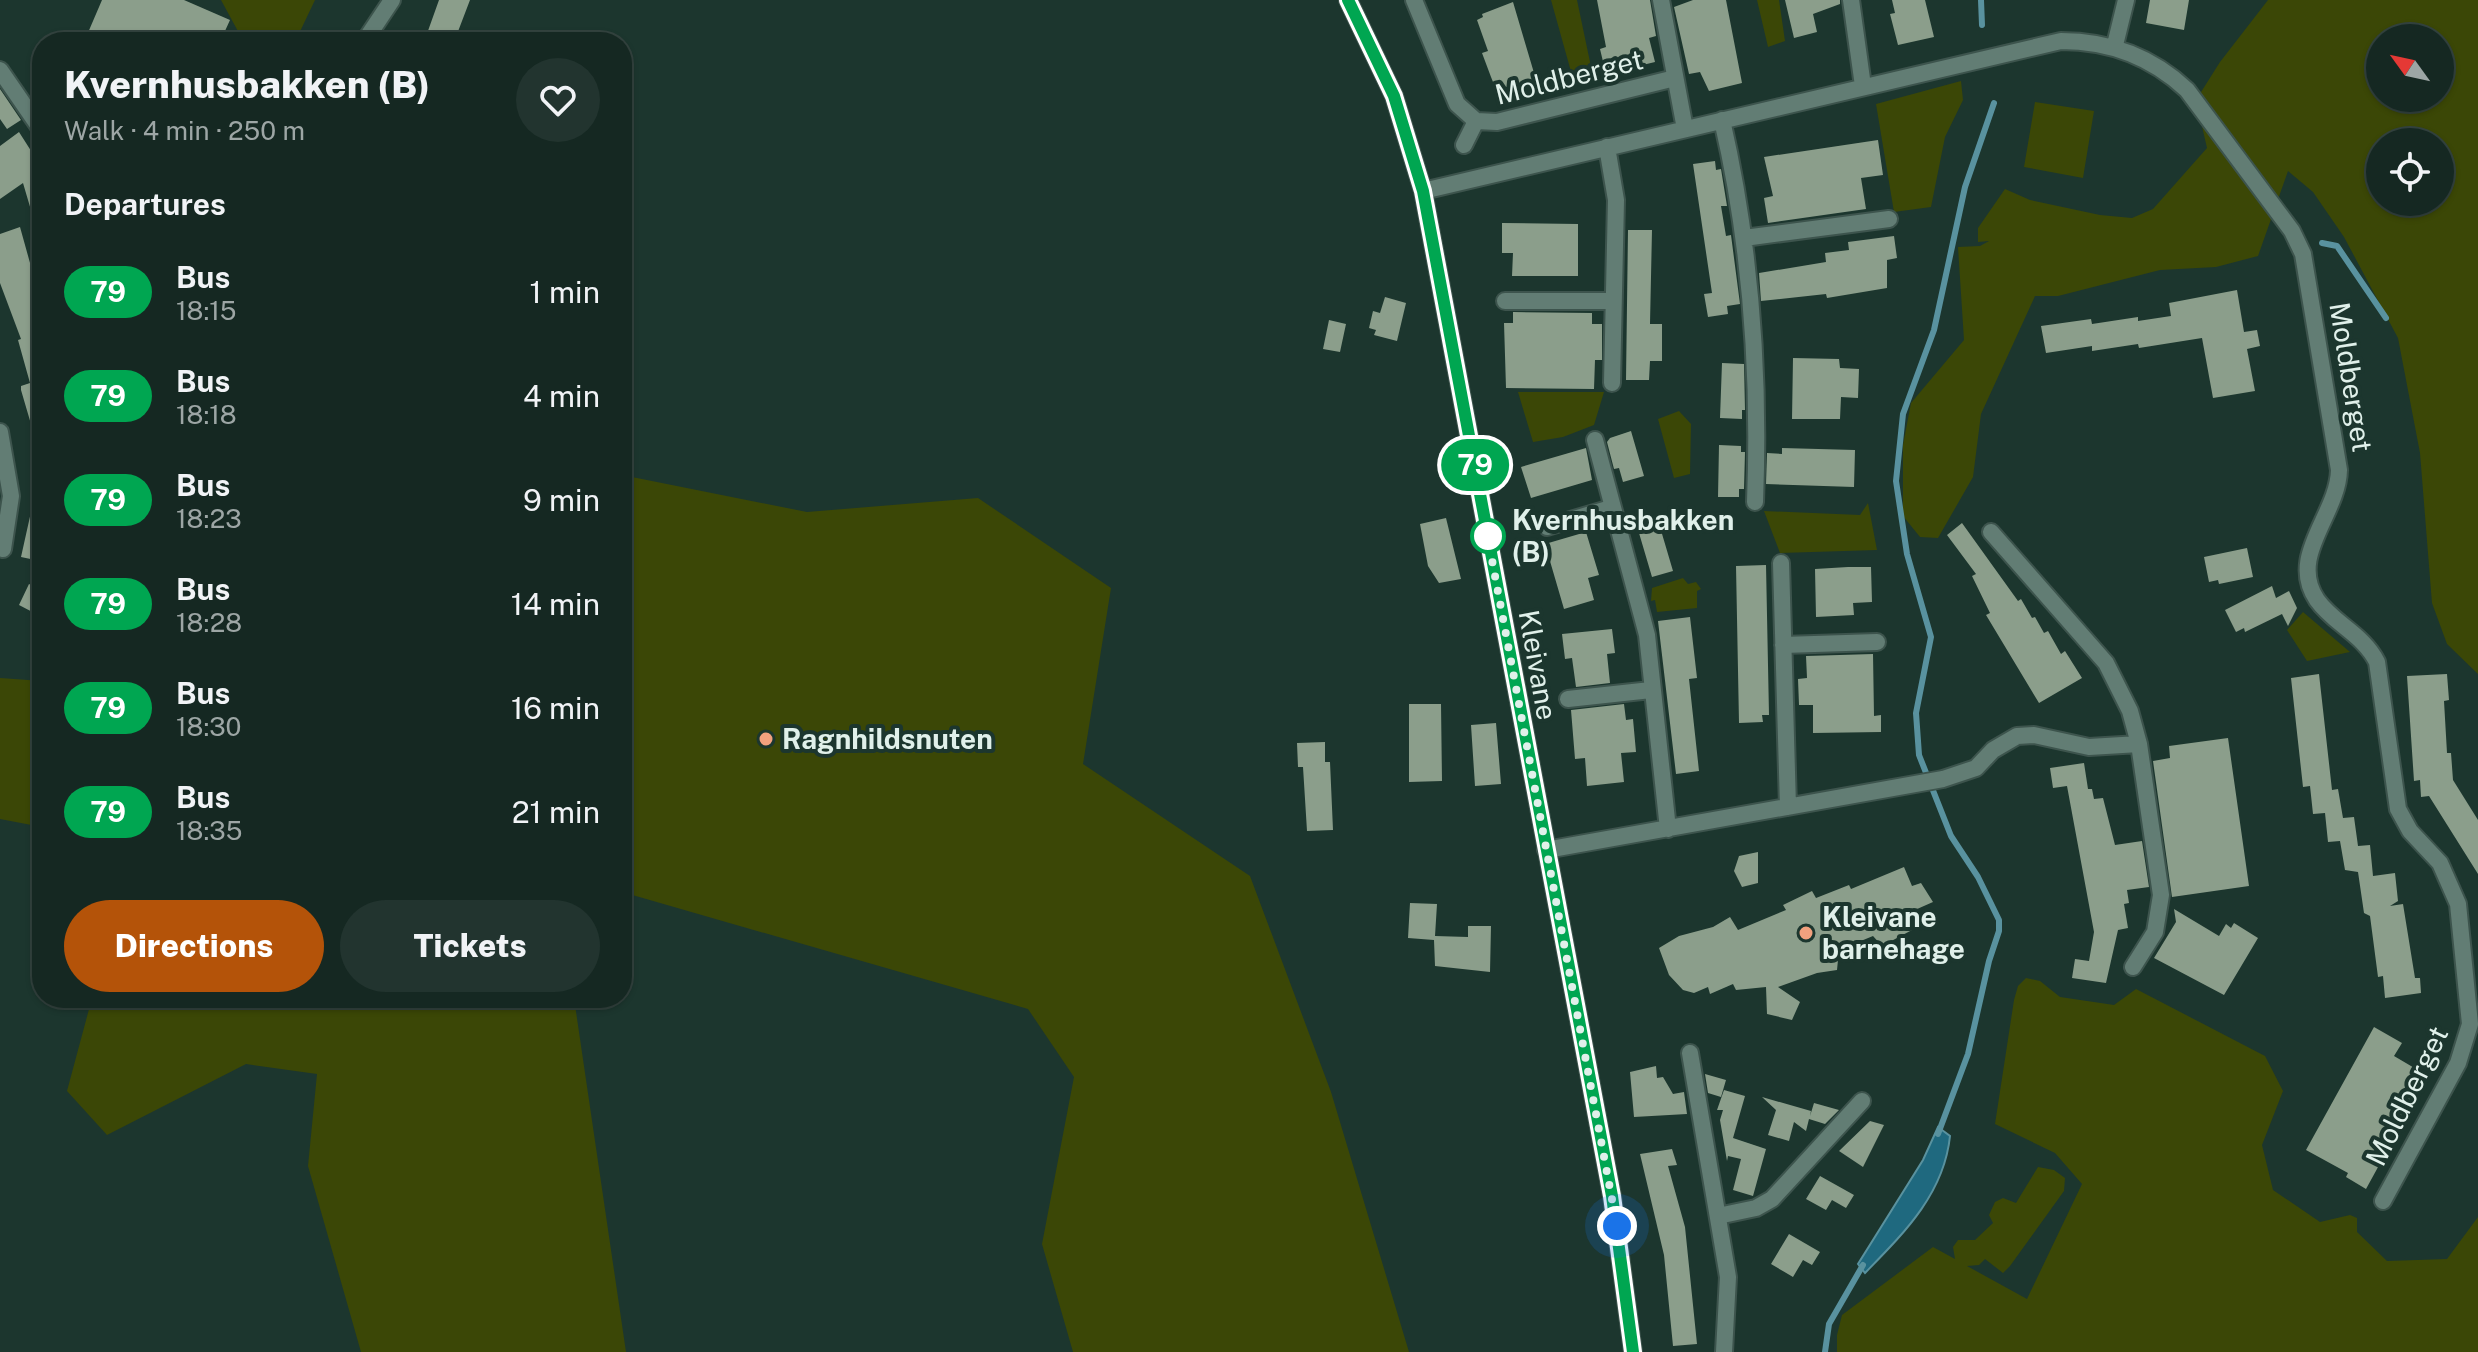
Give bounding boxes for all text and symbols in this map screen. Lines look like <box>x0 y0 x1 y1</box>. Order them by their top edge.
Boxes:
north arrow <box>2366 24 2454 112</box>
map controls <box>2366 24 2454 216</box>
street label: Moldberget <box>1492 42 1646 111</box>
button: heart <box>516 58 600 142</box>
text: Kvernhusbakken (B) <box>64 62 430 107</box>
text: Walk · 4 min · 250 m <box>64 115 305 146</box>
button: locate <box>2366 128 2454 216</box>
text: Departures <box>64 186 226 222</box>
text: Bus <box>176 259 230 295</box>
text: 1 min <box>530 274 600 310</box>
text: 79 <box>90 275 126 308</box>
text: 18:15 <box>176 295 237 326</box>
street label: Moldberget <box>2323 300 2380 454</box>
text: Bus <box>176 363 230 399</box>
text: 4 min <box>523 378 600 414</box>
text: 79 <box>90 379 126 412</box>
text: 18:18 <box>176 399 237 430</box>
line badge: 79 <box>1439 439 1511 491</box>
text: 79 <box>1457 448 1493 481</box>
text: Bus <box>176 467 230 503</box>
text: 9 min <box>523 482 600 518</box>
text: 79 <box>90 483 126 516</box>
text: 18:23 <box>176 503 242 534</box>
place label: Kvernhusbakken (B) <box>1512 503 1734 568</box>
marker: Kvernhusbakken (B) <box>1471 519 1505 553</box>
text: Bus <box>176 571 230 607</box>
text: 14 min <box>511 586 600 622</box>
text: 79 <box>90 587 126 620</box>
text: 18:28 <box>176 607 242 638</box>
street label: Kleivane <box>1513 607 1564 722</box>
text: Bus <box>176 675 230 711</box>
text: 16 min <box>511 690 600 726</box>
text: 79 <box>90 691 126 724</box>
text: 18:30 <box>176 711 241 742</box>
place label: Ragnhildsnuten <box>782 722 993 755</box>
marker: Ragnhildsnuten <box>757 730 775 748</box>
text: Bus <box>176 779 230 815</box>
text: 21 min <box>512 794 600 830</box>
text: 79 <box>90 795 126 828</box>
text: 18:35 <box>176 815 242 846</box>
button: Directions <box>64 900 324 992</box>
button: Tickets <box>340 900 600 992</box>
place label: Kleivane barnehage <box>1822 900 1965 965</box>
marker: Kleivane barnehage <box>1797 924 1815 942</box>
street label: Moldberget <box>2359 1021 2455 1171</box>
your location <box>1597 1206 1637 1246</box>

